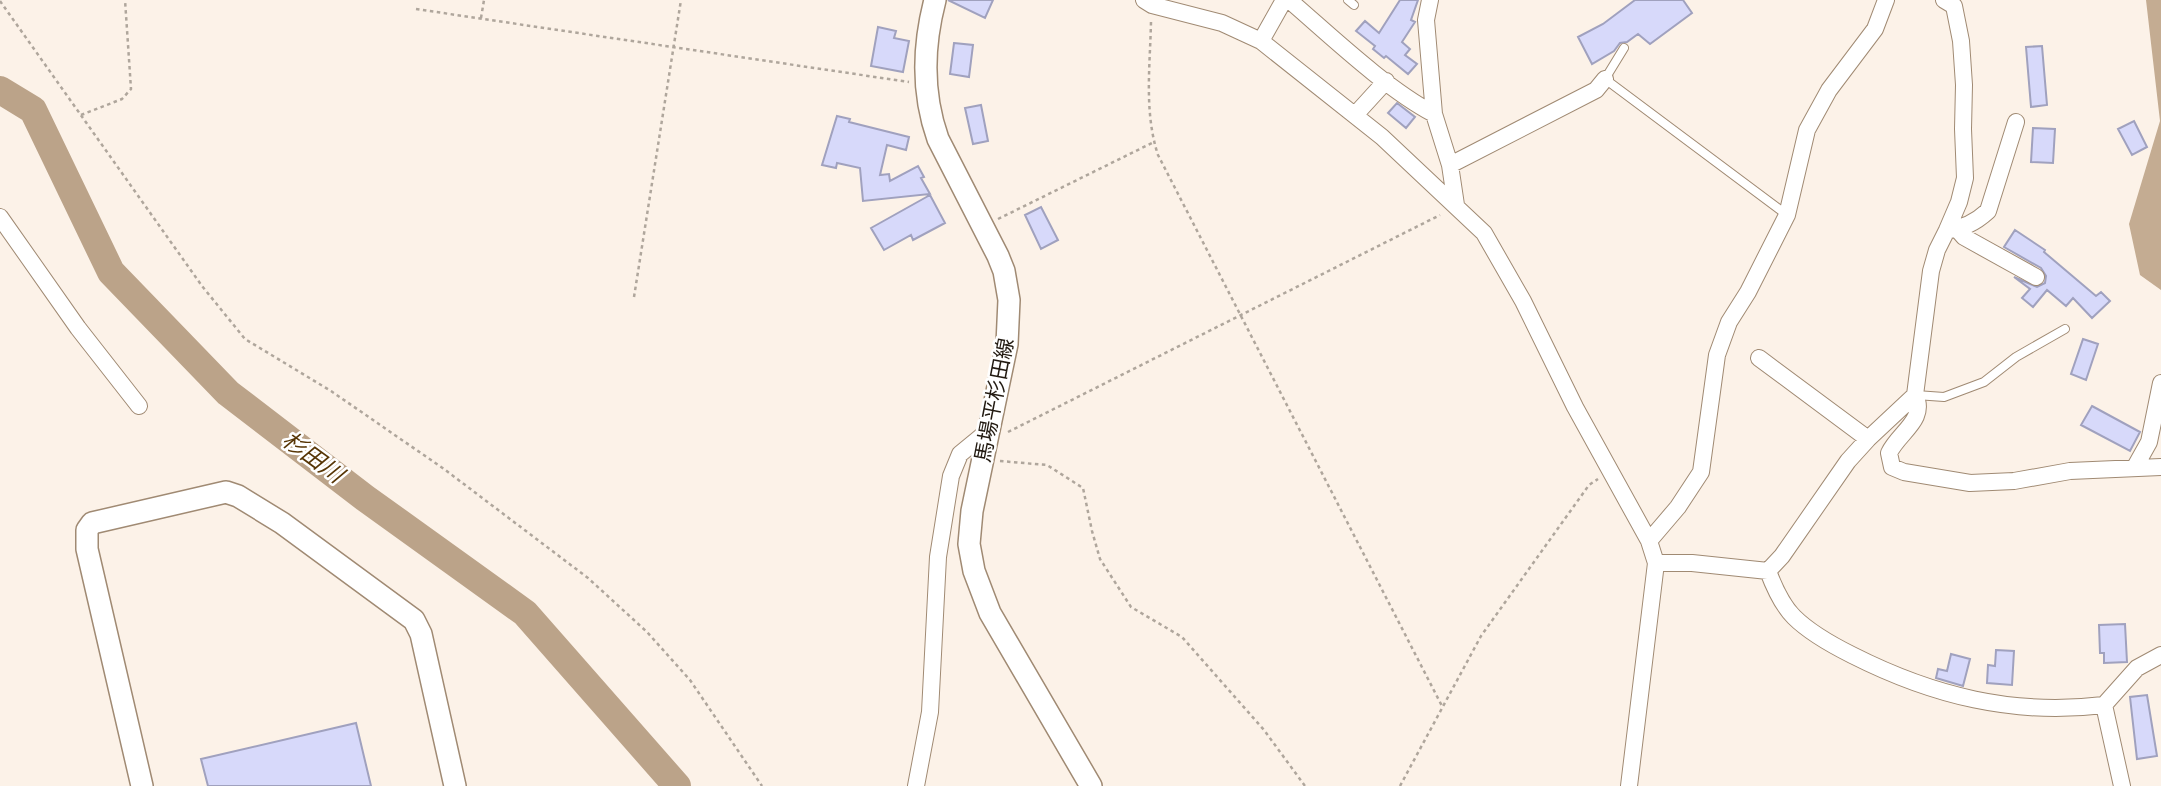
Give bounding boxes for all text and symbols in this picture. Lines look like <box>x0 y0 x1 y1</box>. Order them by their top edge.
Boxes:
street label: 馬場平杉田線 <box>971 336 1017 464</box>
water label: 杉田川 <box>277 426 351 490</box>

